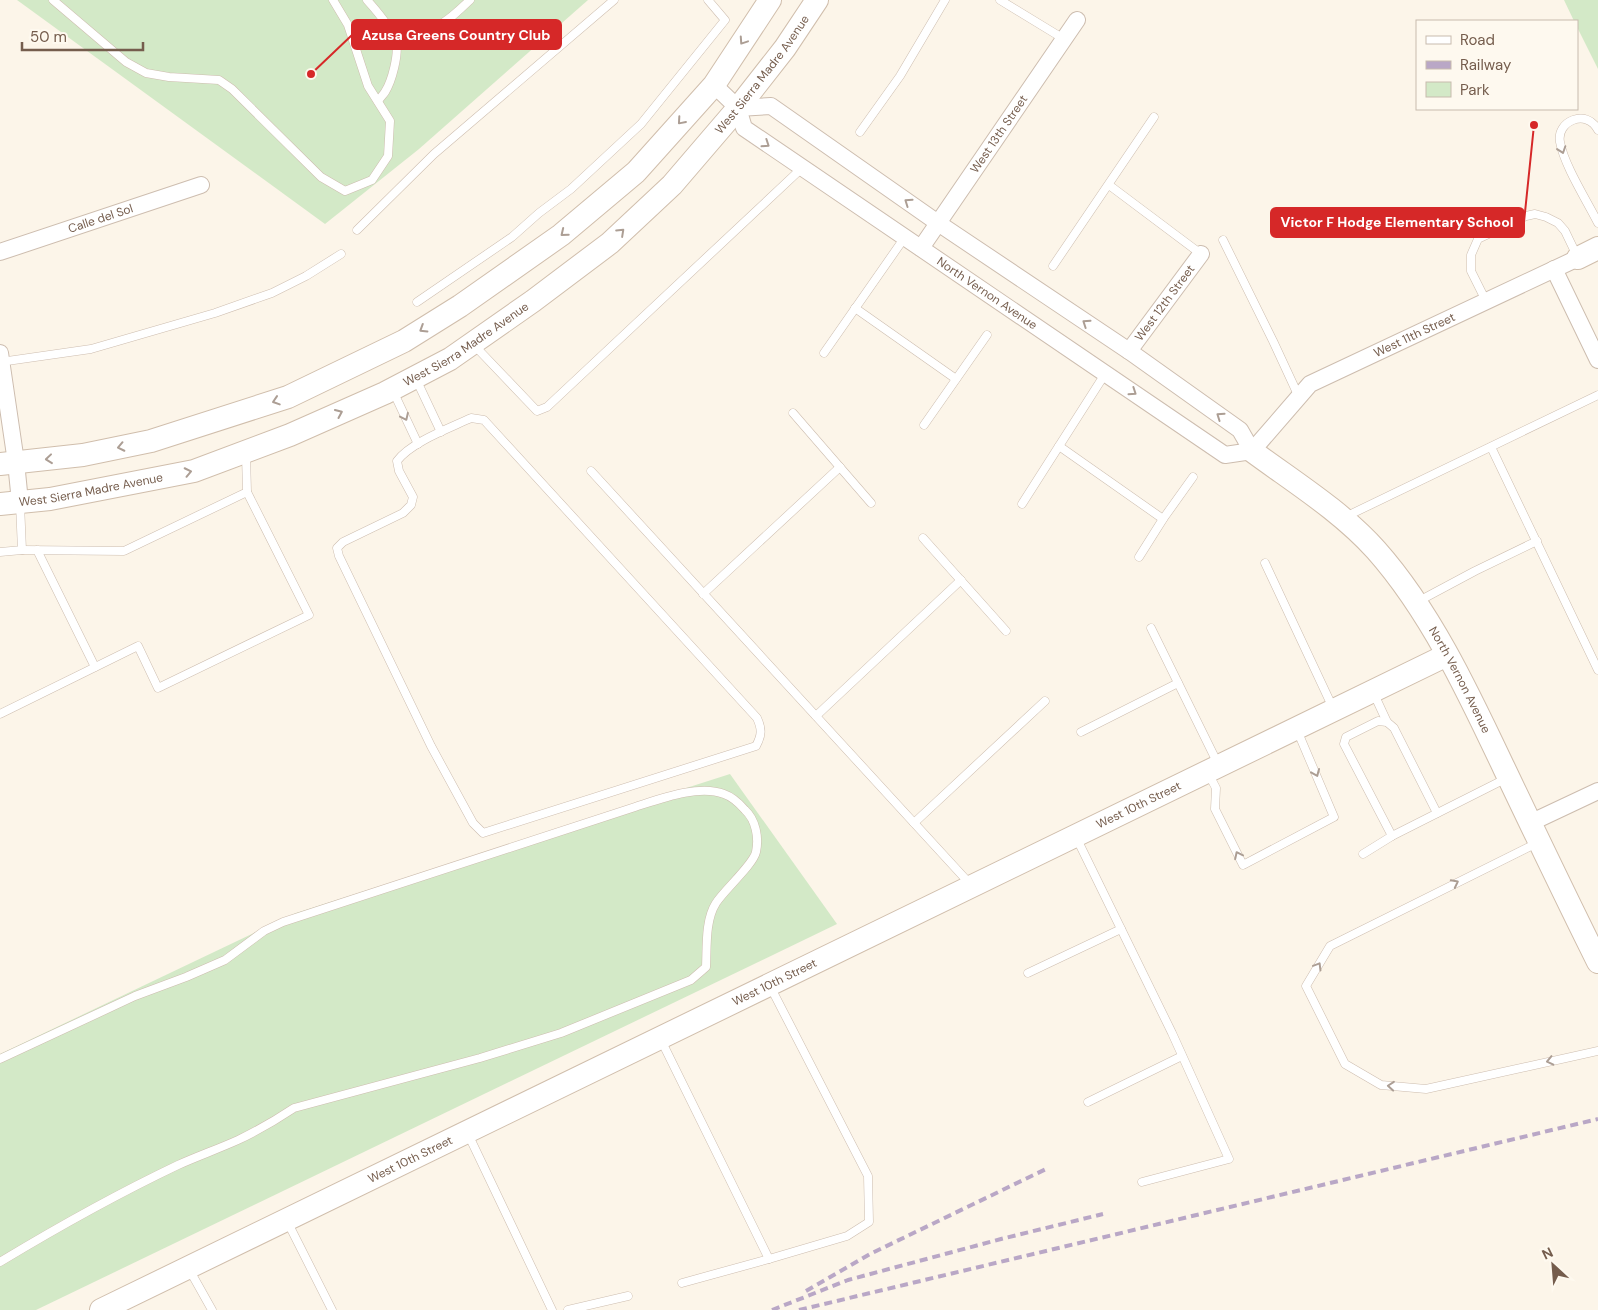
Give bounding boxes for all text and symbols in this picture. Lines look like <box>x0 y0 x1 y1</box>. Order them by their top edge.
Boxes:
street label: West Sierra Madre Avenue <box>711 12 813 137</box>
scale bar <box>22 20 144 52</box>
callout: Azusa Greens Country Club <box>352 20 561 49</box>
legend <box>1416 20 1578 110</box>
text: Azusa Greens Country Club <box>362 26 550 44</box>
text: 50 m <box>30 27 67 47</box>
text: Road <box>1460 30 1495 50</box>
one-way arrow <box>740 35 749 44</box>
text: Railway <box>1460 55 1512 75</box>
text: Park <box>1460 80 1490 100</box>
street label: West 13th Street <box>967 92 1031 176</box>
one-way arrow <box>678 116 687 125</box>
one-way arrow <box>761 138 770 147</box>
one-way arrow <box>1557 145 1567 153</box>
one-way arrow <box>904 199 914 208</box>
street label: Calle del Sol <box>66 200 135 237</box>
callout: Victor F Hodge Elementary School <box>1271 208 1524 237</box>
text: Victor F Hodge Elementary School <box>1281 213 1513 231</box>
one-way arrow <box>560 227 569 236</box>
one-way arrow <box>615 229 624 238</box>
street label: North Vernon Avenue <box>934 253 1041 333</box>
street label: West 12th Street <box>1131 261 1199 344</box>
street label: West Sierra Madre Avenue <box>400 298 532 390</box>
street label: West 11th Street <box>1371 309 1458 361</box>
one-way arrow <box>1083 320 1092 329</box>
one-way arrow <box>419 323 428 333</box>
one-way arrow <box>1127 386 1136 395</box>
one-way arrow <box>273 396 281 406</box>
one-way arrow <box>334 409 343 420</box>
one-way arrow <box>399 412 409 421</box>
one-way arrow <box>1216 413 1225 422</box>
one-way arrow <box>116 442 125 452</box>
one-way arrow <box>45 453 53 464</box>
one-way arrow <box>184 467 193 478</box>
street label: West Sierra Madre Avenue <box>18 469 164 510</box>
street label: North Vernon Avenue <box>1425 624 1494 736</box>
one-way arrow <box>1309 768 1320 777</box>
street label: West 10th Street <box>1094 778 1184 832</box>
one-way arrow <box>1234 851 1244 860</box>
one-way arrow <box>1449 879 1458 889</box>
street label: West 10th Street <box>729 955 820 1010</box>
one-way arrow <box>1312 962 1322 971</box>
one-way arrow <box>1546 1055 1555 1065</box>
one-way arrow <box>1387 1081 1395 1092</box>
street label: West 10th Street <box>365 1132 456 1187</box>
north arrow <box>1528 1240 1578 1290</box>
text: N <box>1539 1243 1556 1264</box>

